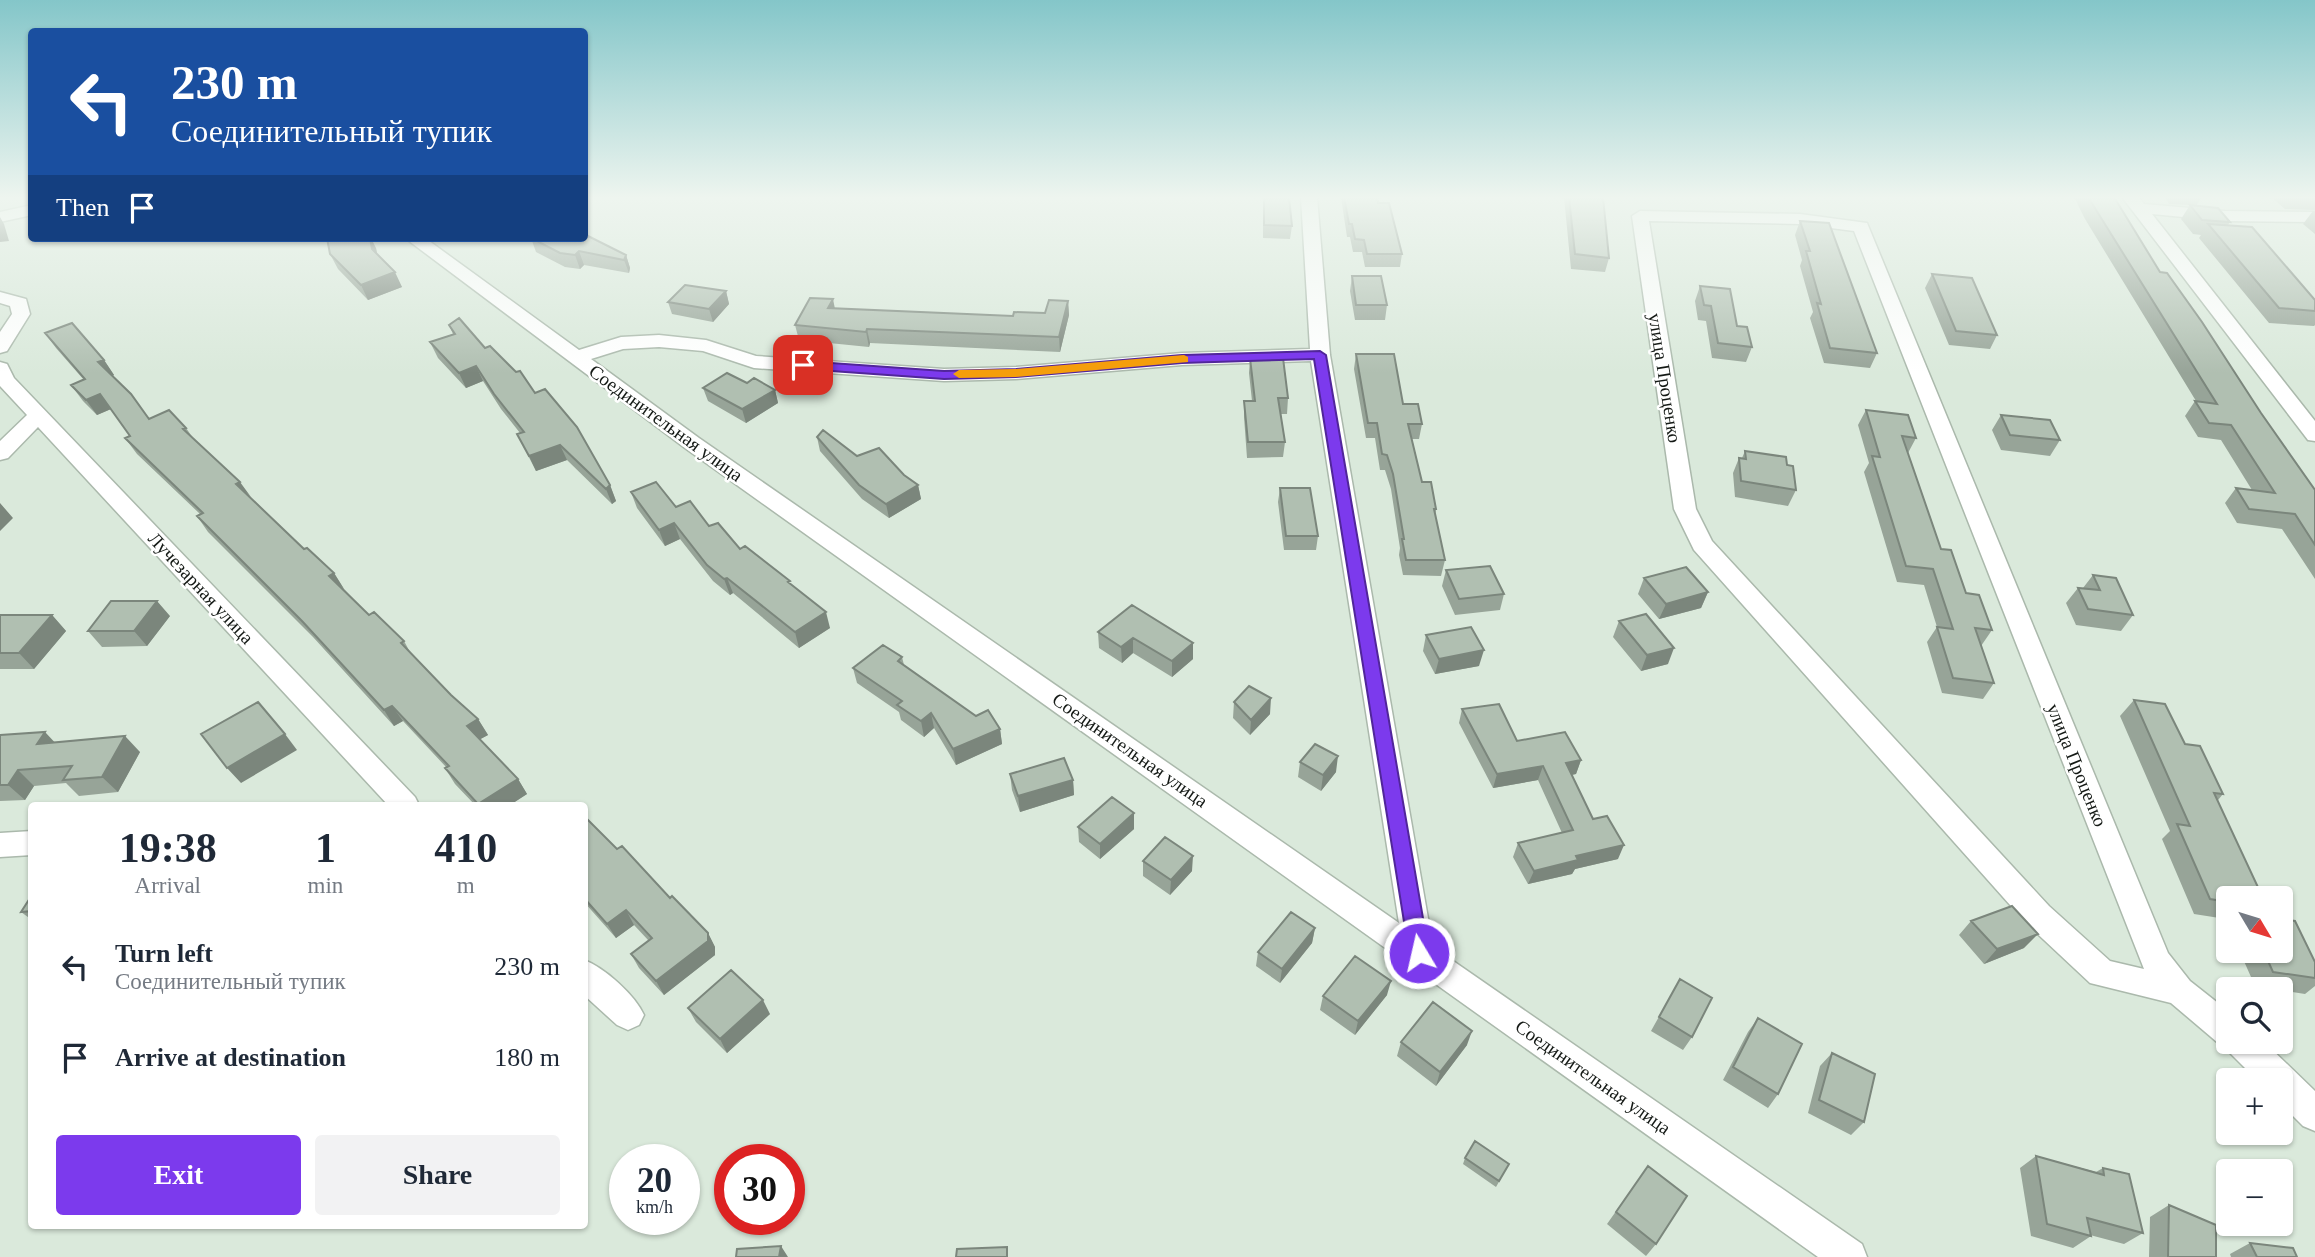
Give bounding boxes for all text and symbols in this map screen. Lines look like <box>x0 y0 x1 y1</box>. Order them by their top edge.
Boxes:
text: 230 m <box>171 55 298 110</box>
icon: left <box>56 56 147 147</box>
text: Соединительный тупик <box>171 113 492 149</box>
icon: arrive <box>123 189 161 227</box>
text: Then <box>56 193 109 222</box>
street label: улица Проценко <box>1644 312 1686 444</box>
pin <box>773 335 833 395</box>
icon: arrive <box>784 346 822 384</box>
street label: Соединительная улица <box>585 360 747 486</box>
street label: Лучезарная улица <box>144 528 258 648</box>
street label: Соединительная улица <box>1048 688 1212 812</box>
street label: улица Проценко <box>2043 700 2111 830</box>
text: 19:38 <box>119 825 217 871</box>
text: 1 <box>315 825 336 871</box>
text: 410 <box>434 825 497 871</box>
text: Arrival <box>135 873 201 898</box>
text: min <box>308 873 343 898</box>
text: m <box>457 873 475 898</box>
north arrow <box>2216 886 2292 962</box>
map controls <box>2216 886 2293 1236</box>
position arrow <box>1382 916 1456 990</box>
text: Turn left <box>115 939 213 968</box>
icon: left <box>56 948 94 986</box>
text: 230 m <box>494 952 560 981</box>
text: Соединительный тупик <box>115 969 346 994</box>
button: search <box>2216 977 2293 1054</box>
street label: Соединительная улица <box>1511 1015 1675 1139</box>
icon: arrive <box>56 1039 94 1077</box>
text: Arrive at destination <box>115 1043 346 1072</box>
text: 180 m <box>494 1043 560 1072</box>
button: + <box>2216 1068 2293 1145</box>
button: Exit <box>56 1135 301 1215</box>
button: Share <box>315 1135 560 1215</box>
speed limit sign: 30 <box>714 1144 805 1235</box>
button: − <box>2216 1159 2293 1236</box>
text: 20 <box>637 1161 672 1200</box>
text: km/h <box>636 1197 673 1217</box>

